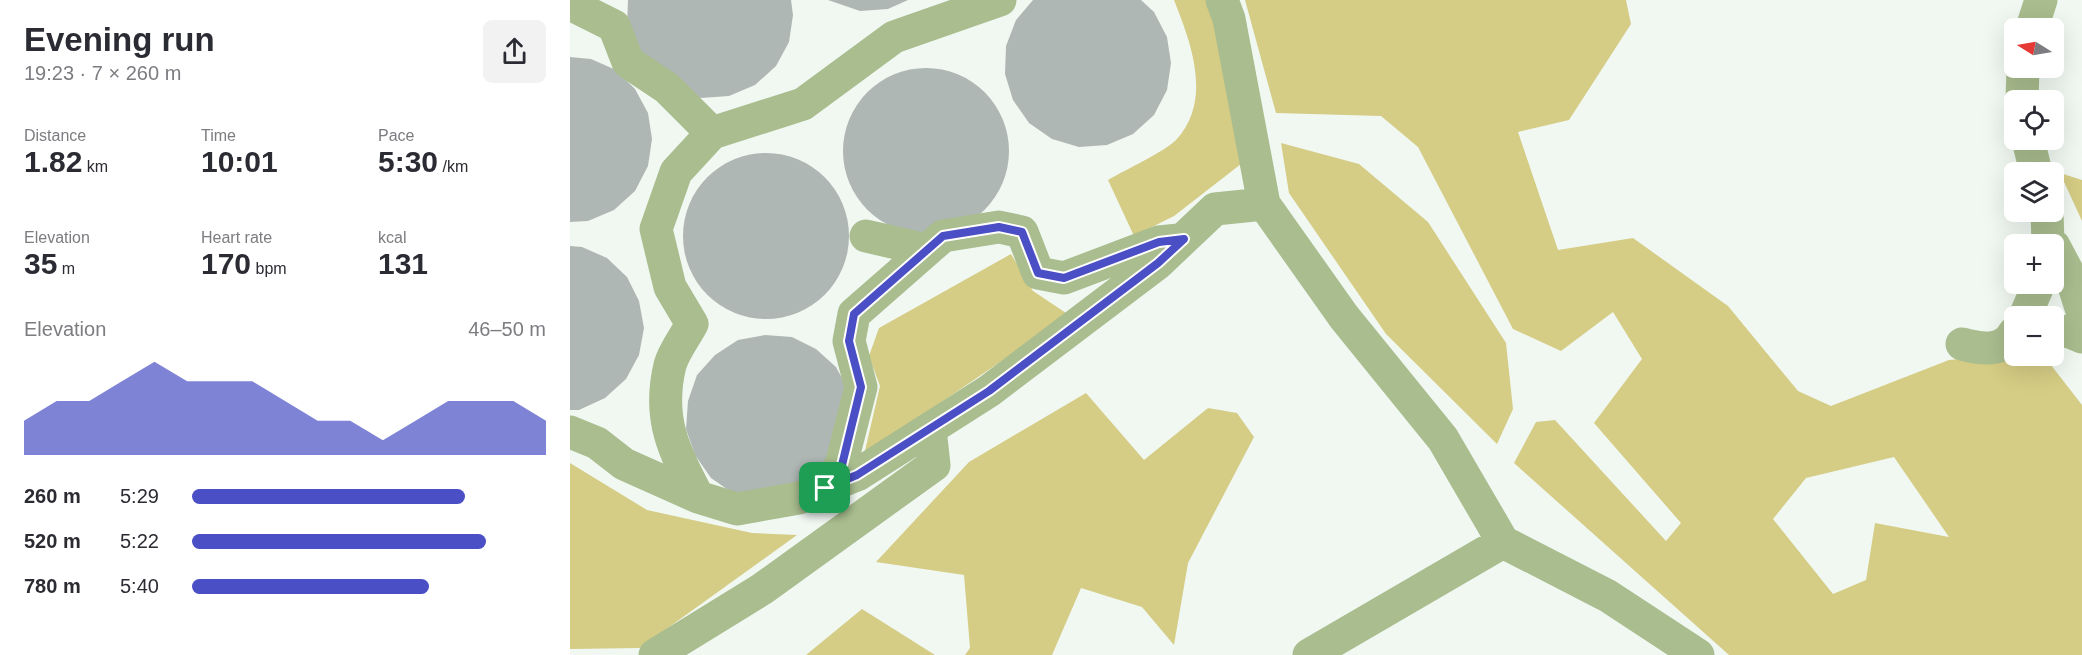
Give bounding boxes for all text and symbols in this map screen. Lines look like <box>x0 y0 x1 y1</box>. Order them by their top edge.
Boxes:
north arrow <box>2004 18 2064 78</box>
map controls <box>2004 18 2064 366</box>
button: share <box>483 20 546 83</box>
text: Evening run <box>24 21 215 58</box>
text: 19:23 · 7 × 260 m <box>24 62 181 84</box>
button: locate <box>2004 90 2064 150</box>
text: Distance <box>24 127 86 144</box>
text: Time <box>201 127 236 144</box>
text: Pace <box>378 127 414 144</box>
text: 1.82 <box>24 145 82 178</box>
text: 10:01 <box>201 145 278 178</box>
text: 5:30 <box>378 145 438 178</box>
text: km <box>82 158 108 175</box>
text: /km <box>438 158 468 175</box>
button: layers <box>2004 162 2064 222</box>
text: Elevation <box>24 229 90 246</box>
text: Heart rate <box>201 229 272 246</box>
text: kcal <box>378 229 406 246</box>
button: + <box>2004 234 2064 294</box>
text: 35 <box>24 247 57 280</box>
text: 170 <box>201 247 251 280</box>
text: 131 <box>378 247 428 280</box>
text: m <box>57 260 75 277</box>
text: bpm <box>251 260 287 277</box>
button: − <box>2004 306 2064 366</box>
text: Elevation <box>24 318 106 340</box>
text: 46–50 m <box>468 318 546 340</box>
pin <box>799 462 850 513</box>
icon: arrive <box>808 471 841 504</box>
text: 260 m <box>24 485 81 507</box>
text: 5:29 <box>120 485 159 507</box>
text: 520 m <box>24 530 81 552</box>
text: 5:22 <box>120 530 159 552</box>
text: 780 m <box>24 575 81 597</box>
text: 5:40 <box>120 575 159 597</box>

